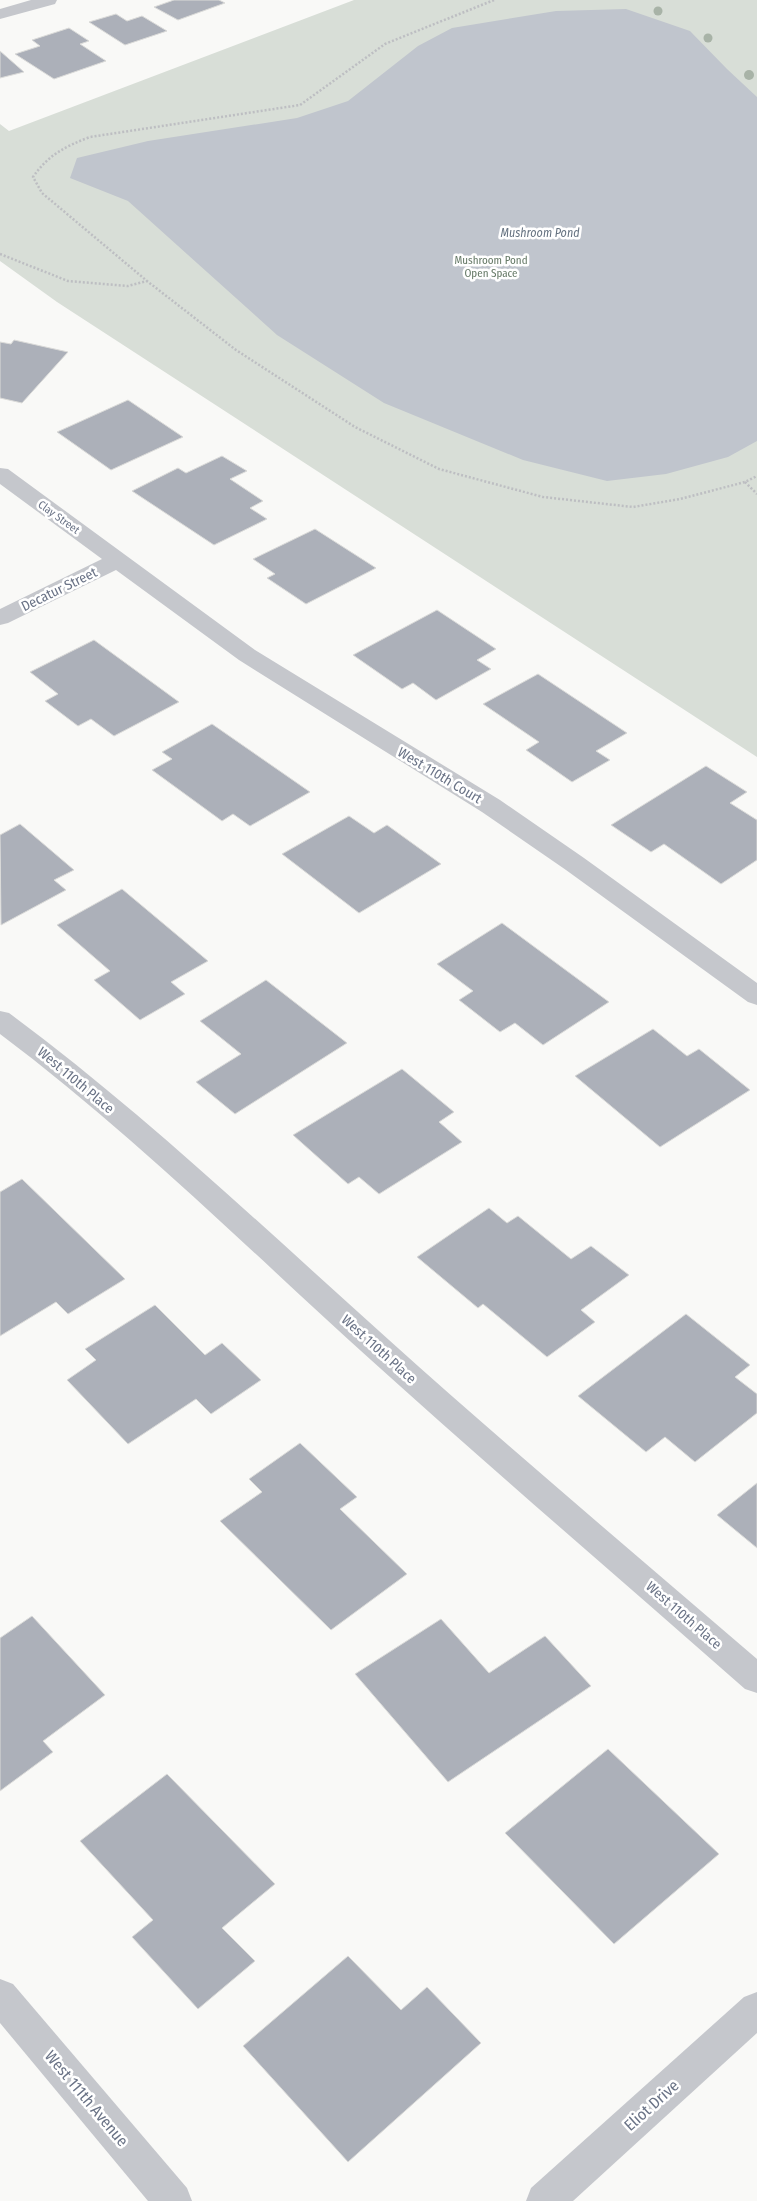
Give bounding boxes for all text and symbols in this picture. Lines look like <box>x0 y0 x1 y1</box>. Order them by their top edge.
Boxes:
water label: Mushroom Pond <box>500 226 580 240</box>
park label: Mushroom Pond Open Space <box>454 254 528 280</box>
street label: Clay Street <box>35 498 82 537</box>
street label: Decatur Street <box>19 564 100 615</box>
street label: West 110th Court <box>394 744 485 807</box>
street label: West 110th Place <box>34 1043 117 1117</box>
street label: West 110th Place <box>338 1311 420 1387</box>
street label: West 110th Place <box>642 1578 725 1653</box>
street label: West 111th Avenue <box>41 2047 132 2150</box>
street label: Eliot Drive <box>620 2076 683 2135</box>

